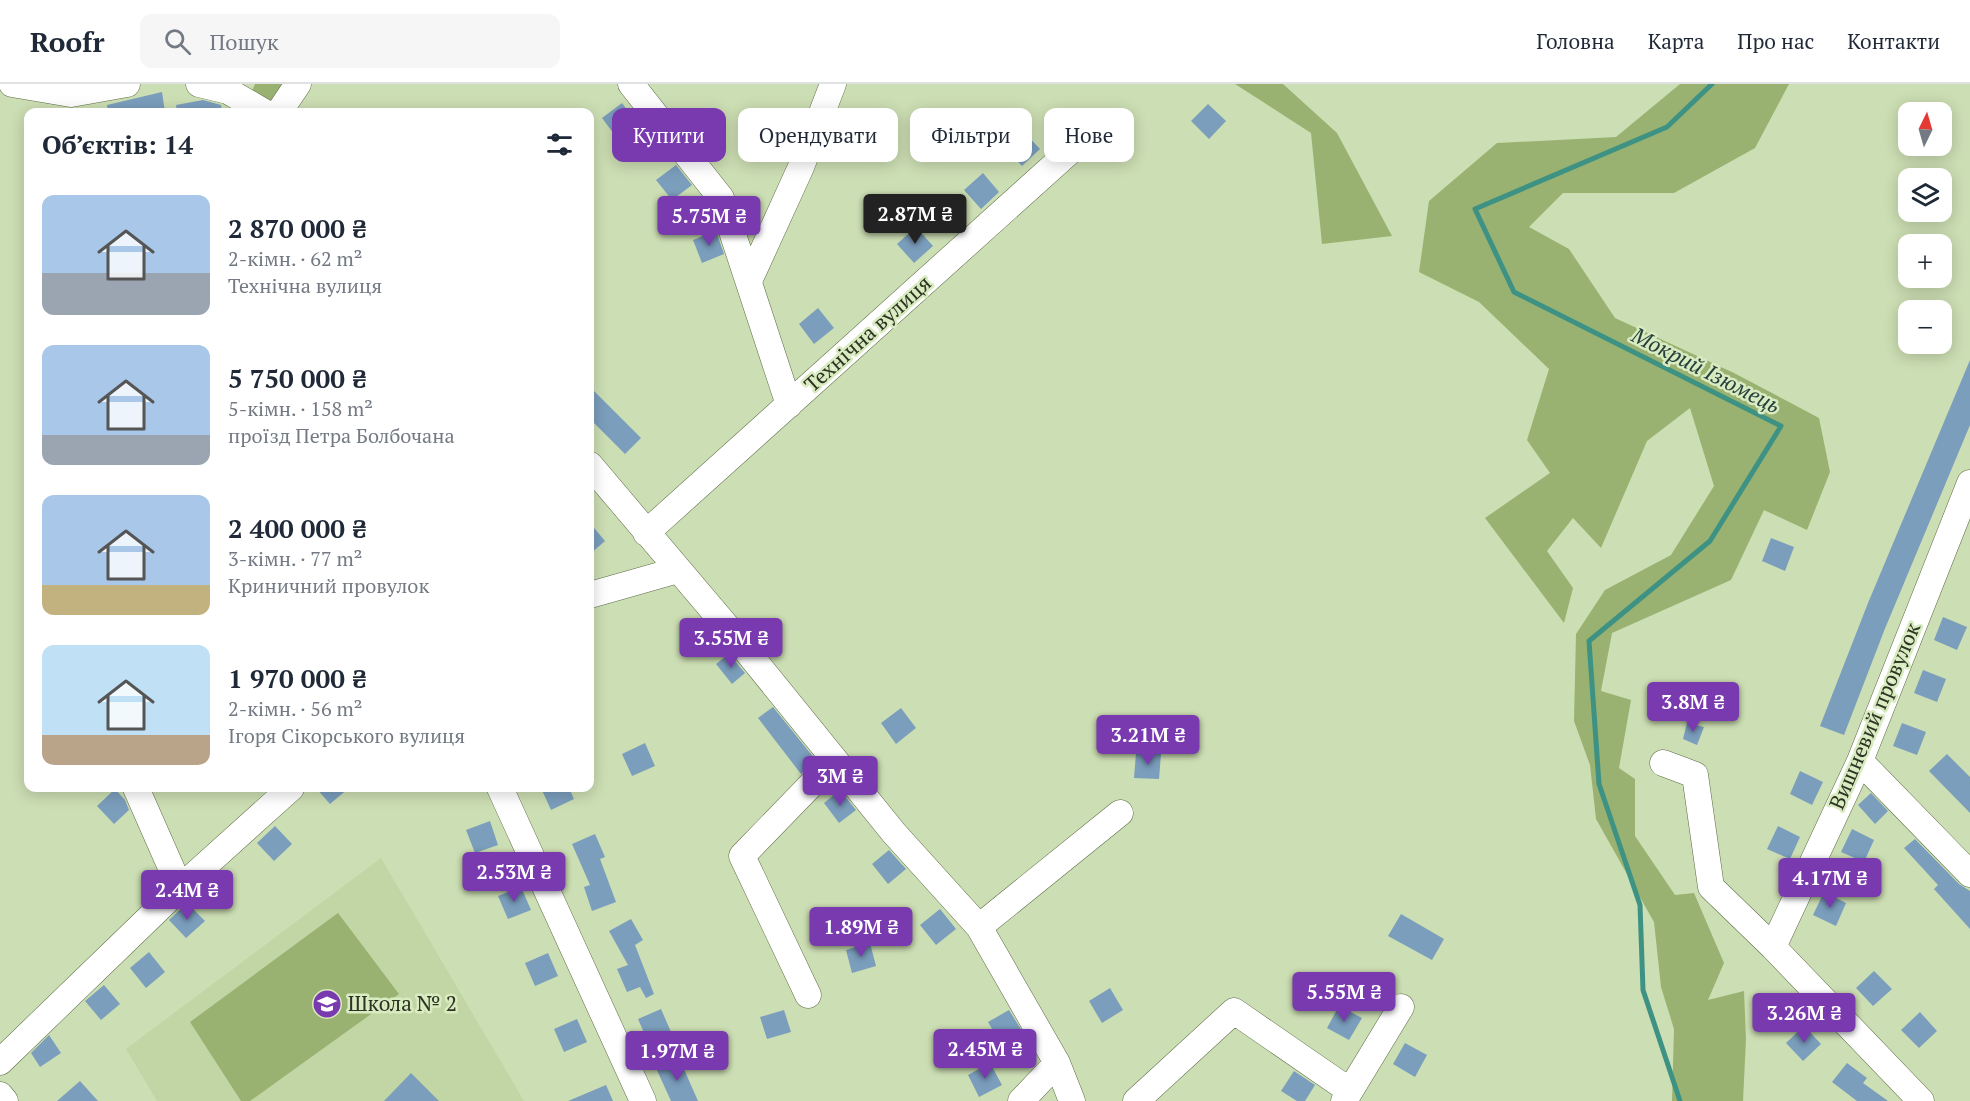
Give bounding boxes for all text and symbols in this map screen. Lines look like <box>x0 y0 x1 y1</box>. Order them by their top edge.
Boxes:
search box <box>140 14 560 68</box>
text: Roofr <box>30 23 104 60</box>
icon: search <box>161 25 194 58</box>
text: Пошук <box>209 27 279 56</box>
text: Головна <box>1536 27 1615 55</box>
text: Карта <box>1648 27 1704 55</box>
text: Про нас <box>1737 27 1814 55</box>
text: Контакти <box>1847 27 1940 55</box>
north arrow <box>1898 102 1952 156</box>
map controls <box>1898 102 1952 354</box>
chip: Купити <box>612 108 726 162</box>
chip: Орендувати <box>738 108 898 162</box>
chip: Фільтри <box>910 108 1032 162</box>
chip: Нове <box>1044 108 1134 162</box>
text: Об’єктів: 14 <box>42 127 193 161</box>
icon: filters <box>543 128 576 161</box>
button: layers <box>1898 168 1952 222</box>
pin: 2.87M ₴ <box>860 194 970 245</box>
pin: 5.75M ₴ <box>654 196 764 247</box>
text: 2.87M ₴ <box>877 200 953 227</box>
text: 5.75M ₴ <box>671 202 747 229</box>
text: 2 870 000 ₴ <box>228 211 367 245</box>
icon: home <box>90 219 162 291</box>
button: + <box>1898 234 1952 288</box>
text: 2-кімн. · 62 m² <box>228 245 362 272</box>
street label: Технічна вулиця <box>798 269 937 398</box>
text: Технічна вулиця <box>228 272 382 299</box>
button: − <box>1898 300 1952 354</box>
water label: Мокрий Ізюмець <box>1626 319 1785 419</box>
text: 5 750 000 ₴ <box>228 361 367 395</box>
icon: home <box>90 369 162 441</box>
text: 5-кімн. · 158 m² <box>228 395 373 422</box>
text: проїзд Петра Болбочана <box>228 422 455 449</box>
text: 2 400 000 ₴ <box>228 511 367 545</box>
icon: home <box>90 519 162 591</box>
text: 3-кімн. · 77 m² <box>228 545 362 572</box>
text: Криничний провулок <box>228 572 429 599</box>
street label: Вишневий провулок <box>1822 617 1926 813</box>
pin: 3.55M ₴ <box>676 618 786 669</box>
text: 3.55M ₴ <box>693 624 769 651</box>
text: 1 970 000 ₴ <box>228 661 367 695</box>
icon: home <box>90 669 162 741</box>
pin: 3.8M ₴ <box>1644 682 1742 733</box>
text: 3.8M ₴ <box>1661 688 1725 715</box>
text: 2-кімн. · 56 m² <box>228 695 362 722</box>
pin: 3.21M ₴ <box>1093 715 1203 766</box>
text: 3.21M ₴ <box>1110 721 1186 748</box>
text: Ігоря Сікорського вулиця <box>228 722 465 749</box>
pin: 3M ₴ <box>804 756 876 807</box>
text: 3M ₴ <box>817 762 863 789</box>
pin: 2.53M ₴ <box>459 852 569 903</box>
text: 2.53M ₴ <box>476 858 552 885</box>
pin: 4.17M ₴ <box>1775 858 1885 909</box>
text: 4.17M ₴ <box>1792 864 1868 891</box>
pin: 2.4M ₴ <box>138 870 236 921</box>
text: 2.4M ₴ <box>155 876 219 903</box>
pin: 1.89M ₴ <box>806 907 916 958</box>
text: 1.89M ₴ <box>823 913 899 940</box>
pin: 5.55M ₴ <box>1289 972 1399 1023</box>
text: 5.55M ₴ <box>1306 978 1382 1005</box>
school or university icon: Школа № 2 <box>311 988 343 1020</box>
place label: Школа № 2 <box>348 989 457 1017</box>
pin: 3.26M ₴ <box>1749 993 1859 1044</box>
text: 3.26M ₴ <box>1766 999 1842 1026</box>
pin: 2.45M ₴ <box>930 1029 1040 1080</box>
pin: 1.97M ₴ <box>622 1031 732 1082</box>
text: 2.45M ₴ <box>947 1035 1023 1062</box>
text: 1.97M ₴ <box>639 1037 715 1064</box>

